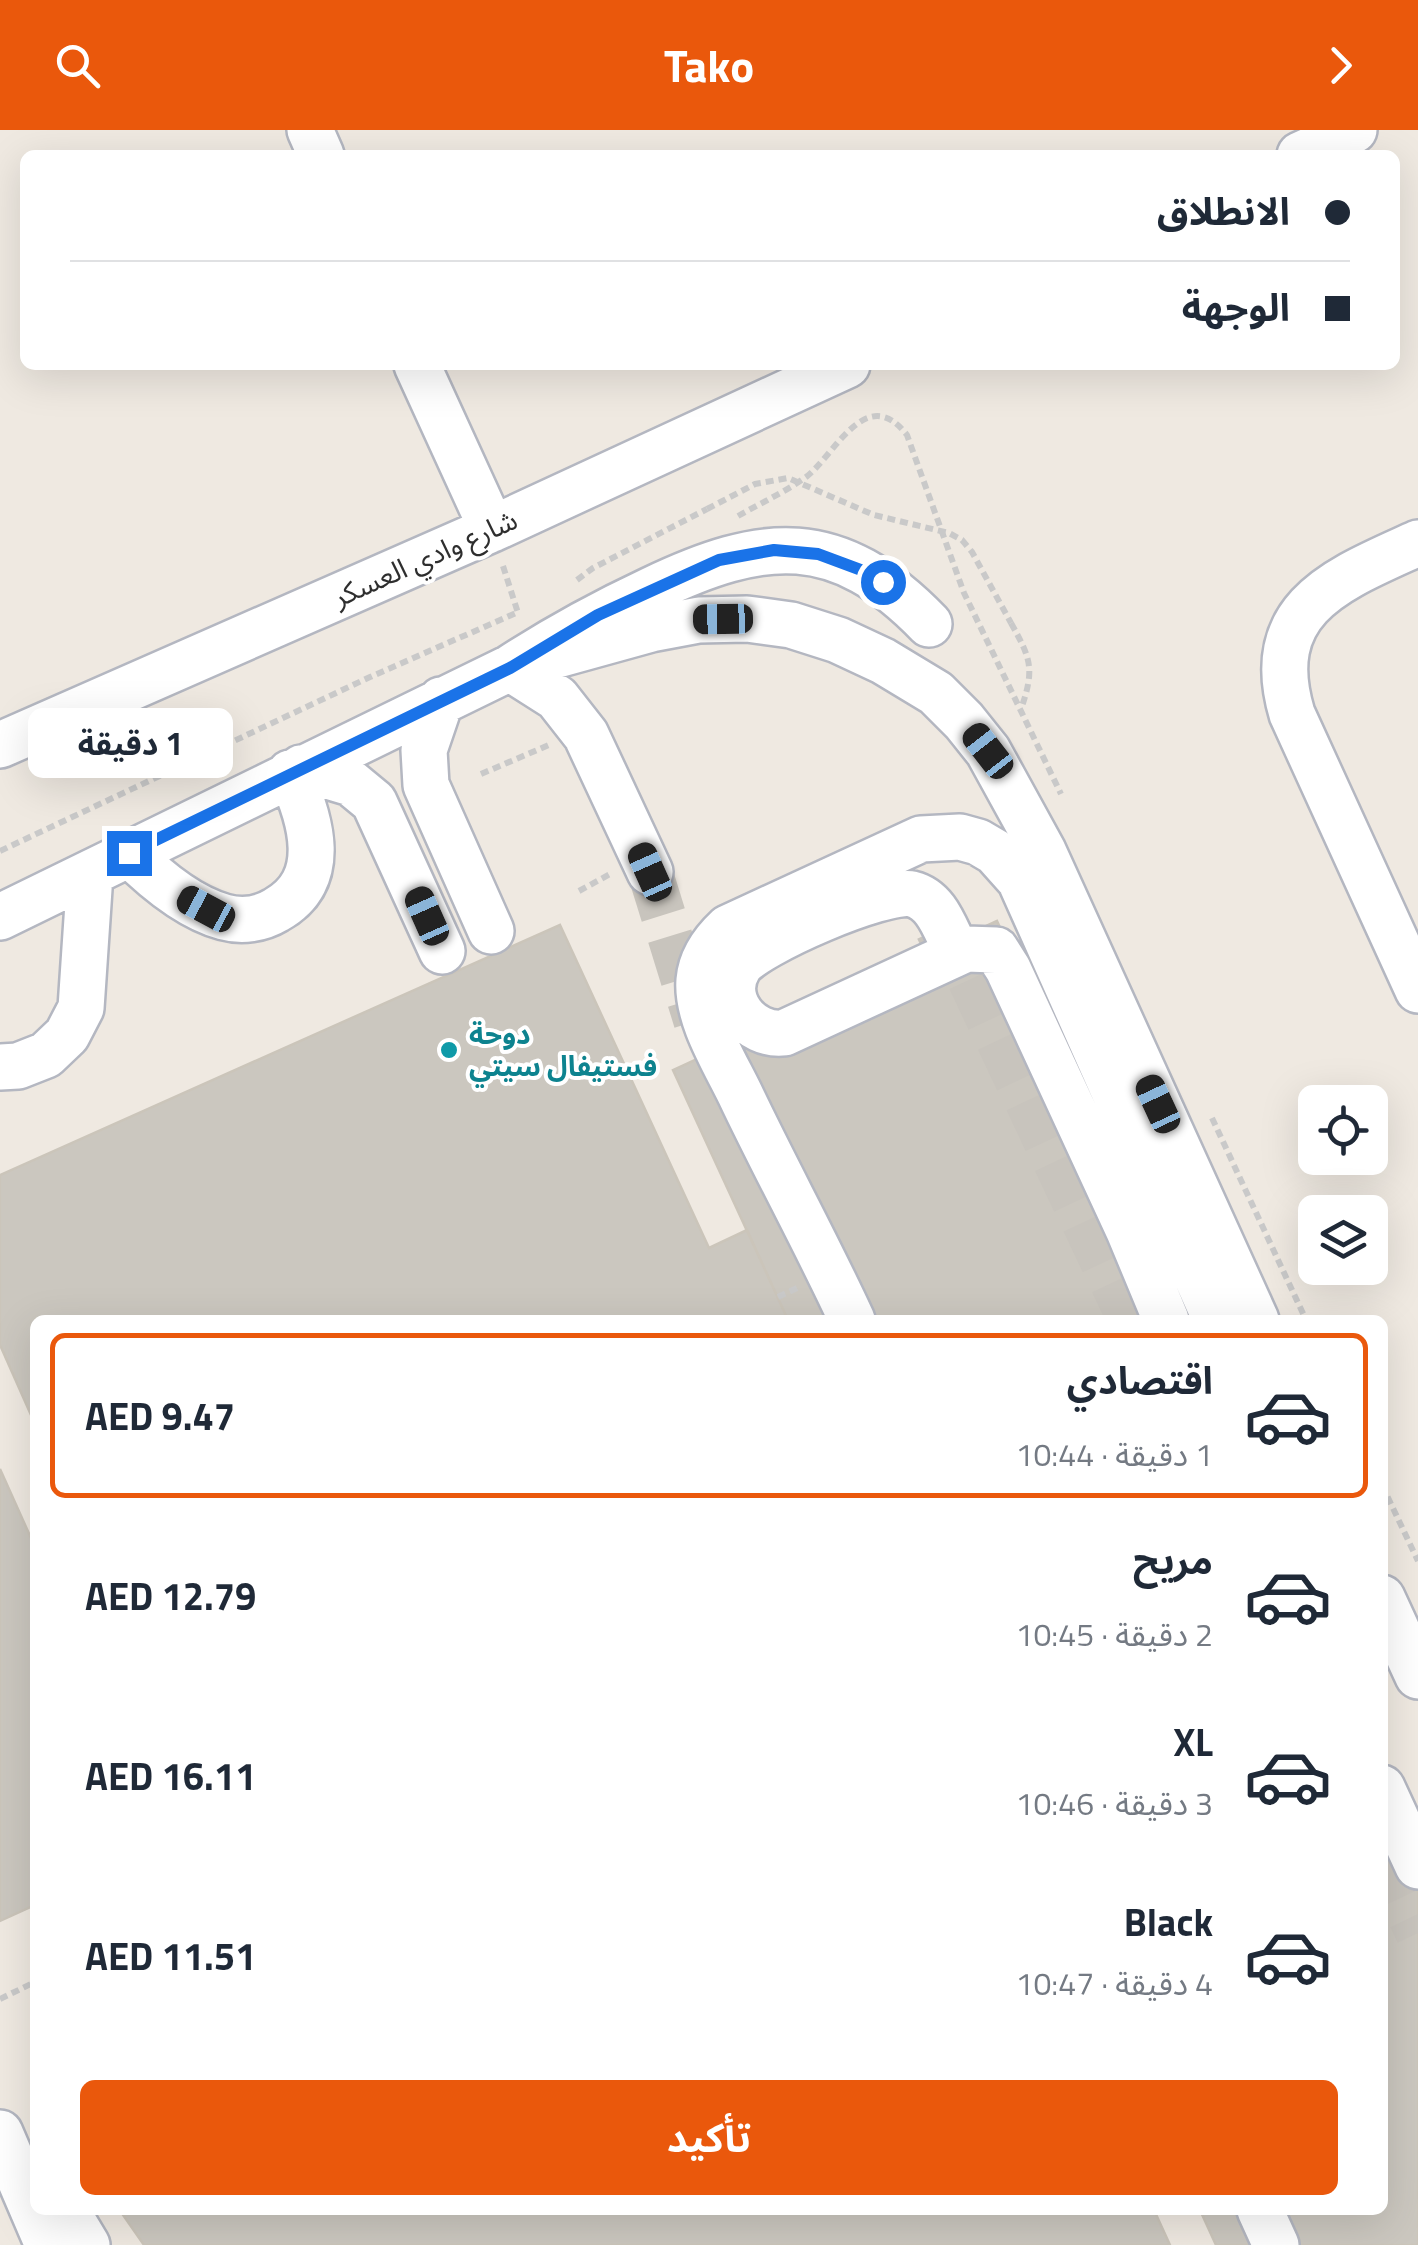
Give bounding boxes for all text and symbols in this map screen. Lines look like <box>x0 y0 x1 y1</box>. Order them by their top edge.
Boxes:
text: Tako <box>664 31 754 99</box>
icon: search <box>50 38 105 93</box>
icon: forward <box>1313 38 1368 93</box>
text: الانطلاق <box>1157 182 1290 240</box>
text: الوجهة <box>1182 278 1290 336</box>
street label: شارع وادي العسكر <box>325 498 524 618</box>
route start <box>861 560 906 605</box>
car <box>693 603 753 635</box>
callout: 1 دقيقة <box>27 708 232 778</box>
car <box>958 718 1018 784</box>
text: 1 دقيقة <box>78 719 183 767</box>
route end <box>107 831 152 876</box>
car <box>624 838 676 906</box>
car <box>172 882 240 936</box>
car <box>401 882 453 950</box>
place label: دوحة فستيفال سيتي <box>469 1012 657 1088</box>
marker: دوحة فستيفال سيتي <box>438 1039 460 1061</box>
car <box>1132 1070 1184 1138</box>
map controls <box>1298 1085 1388 1285</box>
button: locate <box>1298 1085 1388 1175</box>
button: layers <box>1298 1195 1388 1285</box>
text: اقتصادي <box>1067 1351 1213 1409</box>
icon: car <box>1243 1371 1333 1461</box>
text: AED 9.47 <box>85 1387 235 1445</box>
text: 1 دقيقة · 10:44 <box>1015 1430 1213 1478</box>
text: مريح <box>1133 1531 1213 1589</box>
icon: car <box>1243 1551 1333 1641</box>
text: AED 12.79 <box>85 1567 256 1625</box>
text: 2 دقيقة · 10:45 <box>1015 1610 1213 1658</box>
text: XL <box>1173 1713 1213 1771</box>
icon: car <box>1243 1731 1333 1821</box>
text: AED 16.11 <box>85 1747 256 1805</box>
text: 3 دقيقة · 10:46 <box>1015 1779 1213 1827</box>
text: Black <box>1124 1893 1213 1951</box>
icon: car <box>1243 1911 1333 2001</box>
text: AED 11.51 <box>85 1927 256 1985</box>
text: 4 دقيقة · 10:47 <box>1015 1959 1213 2007</box>
button: تأكيد <box>80 2080 1338 2195</box>

